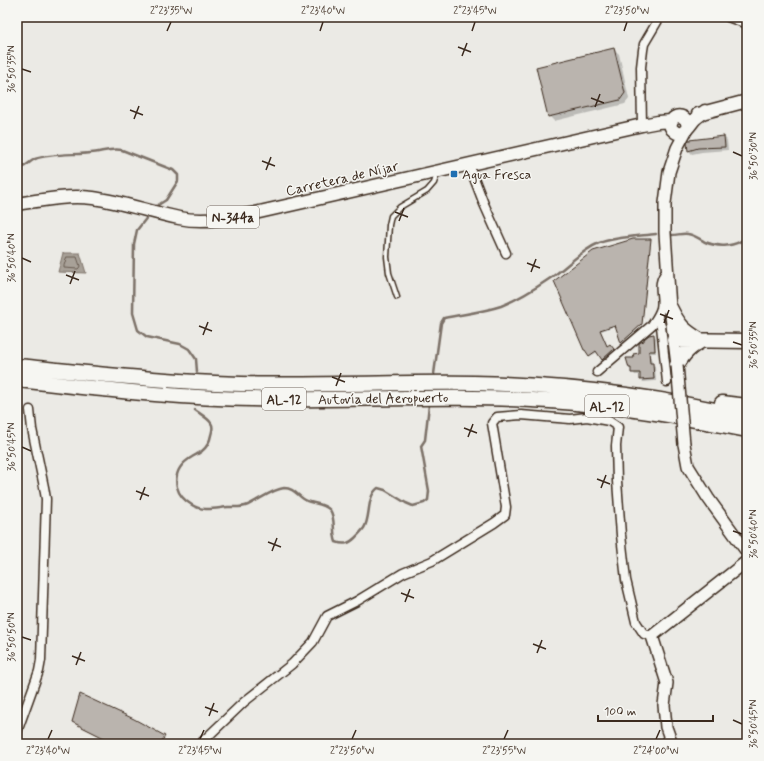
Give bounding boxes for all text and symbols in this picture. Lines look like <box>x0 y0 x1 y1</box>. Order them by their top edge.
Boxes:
text: 2°23'35"W <box>150 4 192 18</box>
text: 2°23'40"W <box>301 4 345 18</box>
text: 2°23'45"W <box>453 4 497 18</box>
text: 2°23'50"W <box>605 4 649 18</box>
text: 36°50'35"N <box>5 45 19 93</box>
text: 36°50'30"N <box>747 132 761 180</box>
street label: Carretera de Níjar <box>284 157 400 201</box>
place label: Agua Fresca <box>462 166 532 184</box>
marker: Agua Fresca <box>449 169 459 179</box>
road number: N-344a <box>207 206 259 228</box>
text: 36°50'40"N <box>5 233 19 283</box>
text: 36°50'35"N <box>747 321 761 369</box>
road number: AL-12 <box>262 388 306 410</box>
street label: Autovía del Aeropuerto <box>318 389 448 409</box>
road number: AL-12 <box>585 395 629 417</box>
text: 36°50'45"N <box>5 422 19 471</box>
text: 36°50'40"N <box>747 509 761 559</box>
text: 36°50'50"N <box>5 612 19 662</box>
scale bar <box>598 697 713 723</box>
text: 36°50'45"N <box>747 699 761 748</box>
text: 100 m <box>604 704 636 720</box>
text: 2°23'40"W <box>26 744 70 758</box>
text: 2°23'45"W <box>178 744 222 758</box>
text: 2°23'50"W <box>330 744 374 758</box>
text: 2°23'55"W <box>482 744 526 758</box>
text: 2°24'00"W <box>633 744 679 758</box>

